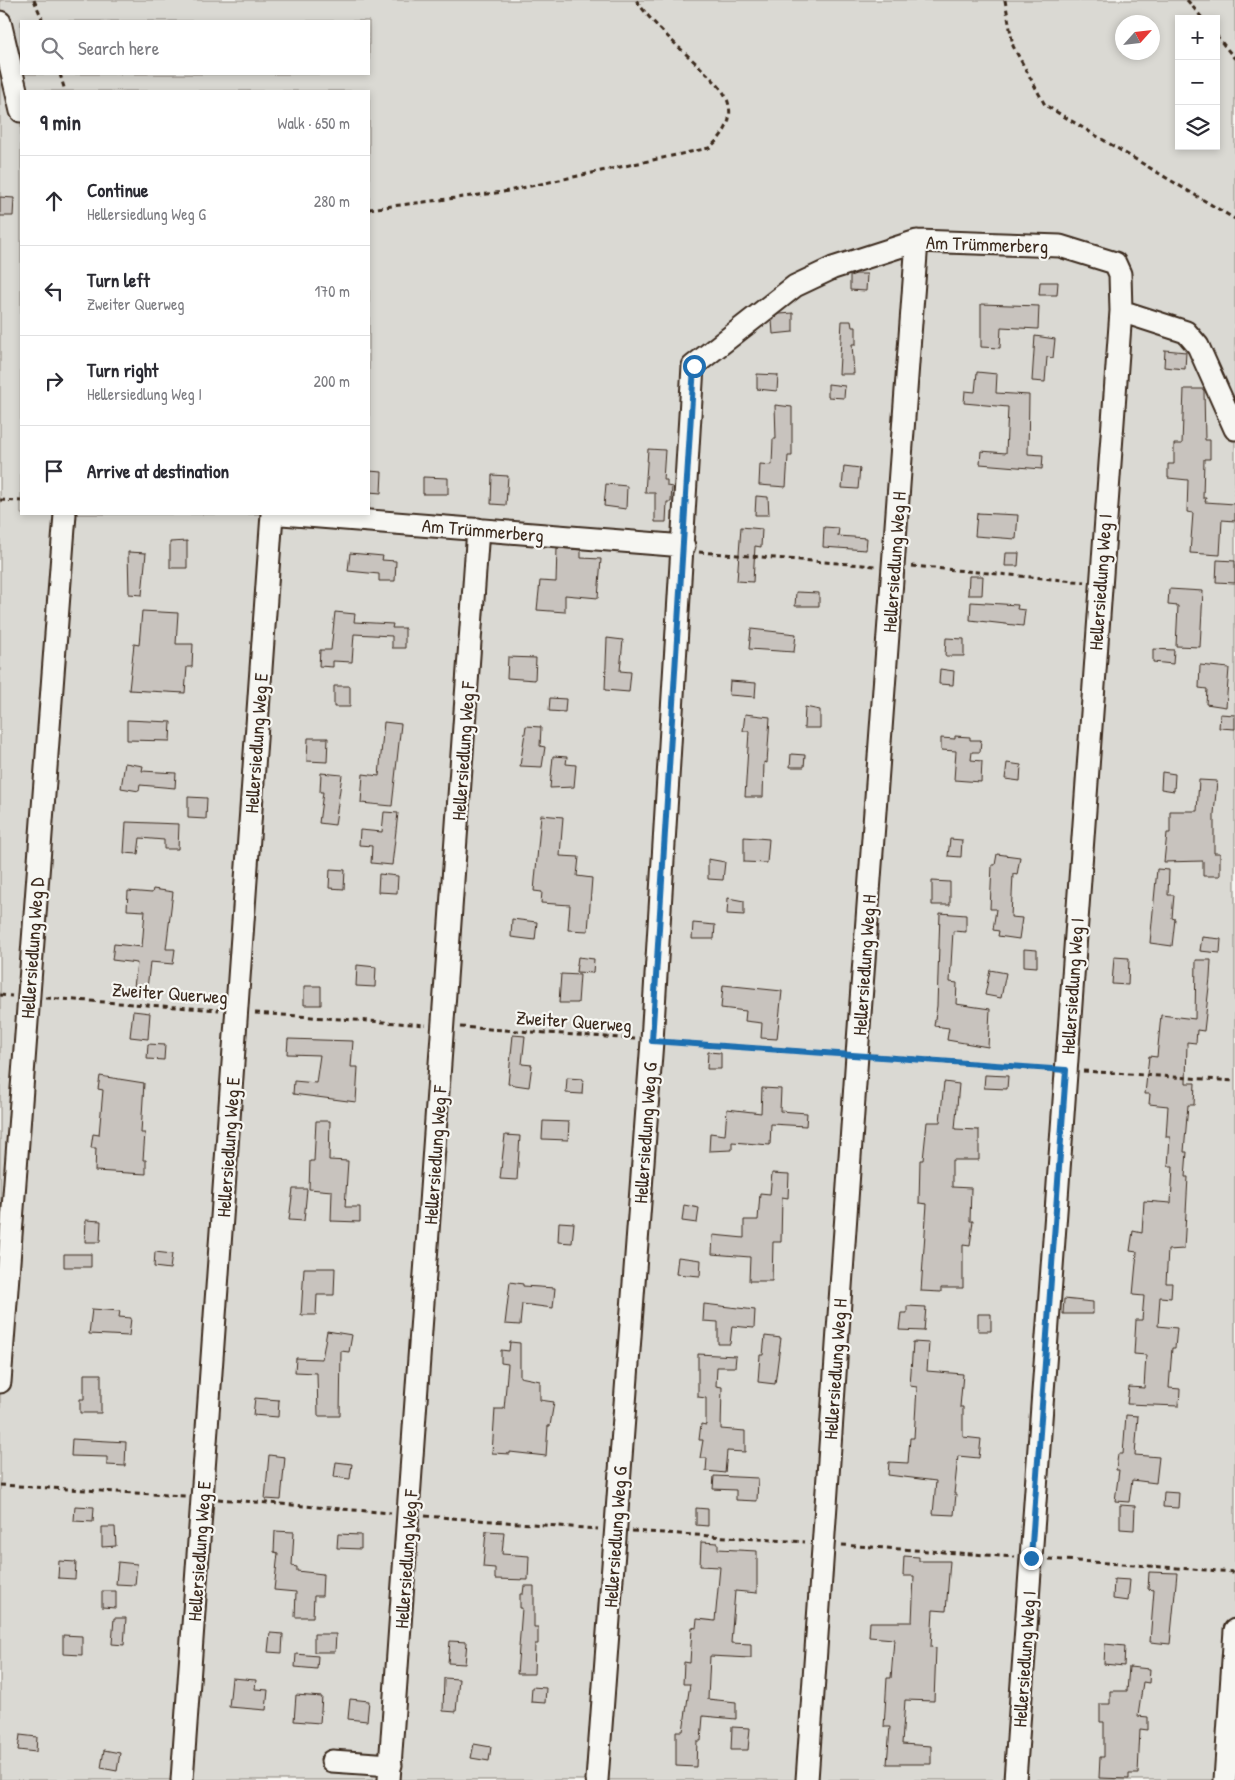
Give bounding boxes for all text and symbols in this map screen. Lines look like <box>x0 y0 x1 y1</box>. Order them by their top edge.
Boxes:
north arrow <box>1115 15 1160 60</box>
map controls <box>1175 15 1220 150</box>
button: + <box>1175 15 1220 60</box>
search box <box>20 20 370 75</box>
icon: search <box>38 34 66 62</box>
text: Search here <box>78 35 159 61</box>
button: − <box>1175 60 1220 105</box>
button: layers <box>1175 105 1220 150</box>
text: 9 min <box>40 108 81 137</box>
text: Walk · 650 m <box>278 112 350 134</box>
text: Continue <box>87 177 148 203</box>
icon: ahead <box>40 187 68 215</box>
text: 280 m <box>314 190 350 212</box>
text: Hellersiedlung Weg G <box>87 203 206 225</box>
street label: Am Trümmerberg <box>925 229 1049 259</box>
text: Turn left <box>87 267 150 293</box>
icon: left <box>40 277 68 305</box>
text: 170 m <box>315 280 350 302</box>
text: Zweiter Querweg <box>87 293 185 315</box>
route start <box>683 355 706 378</box>
text: Turn right <box>87 357 158 383</box>
icon: right <box>40 367 68 395</box>
text: 200 m <box>314 370 350 392</box>
text: Hellersiedlung Weg I <box>87 383 202 405</box>
icon: arrive <box>40 457 68 485</box>
text: Arrive at destination <box>87 458 229 484</box>
street label: Hellersiedlung Weg H <box>876 491 912 633</box>
street label: Am Trümmerberg <box>421 512 545 548</box>
street label: Hellersiedlung Weg I <box>1082 513 1118 651</box>
street label: Hellersiedlung Weg E <box>238 671 274 814</box>
street label: Hellersiedlung Weg F <box>445 680 481 821</box>
street label: Hellersiedlung Weg D <box>14 877 50 1019</box>
street label: Hellersiedlung Weg H <box>846 894 882 1036</box>
street label: Hellersiedlung Weg I <box>1054 917 1090 1055</box>
street label: Zweiter Querweg <box>111 976 229 1010</box>
street label: Zweiter Querweg <box>515 1004 633 1038</box>
street label: Hellersiedlung Weg G <box>627 1062 663 1204</box>
street label: Hellersiedlung Weg E <box>210 1075 246 1218</box>
street label: Hellersiedlung Weg F <box>417 1084 453 1225</box>
street label: Hellersiedlung Weg H <box>817 1298 853 1440</box>
street label: Hellersiedlung Weg G <box>597 1466 633 1608</box>
street label: Hellersiedlung Weg E <box>181 1479 217 1622</box>
street label: Hellersiedlung Weg F <box>388 1488 424 1629</box>
route end <box>1020 1547 1043 1570</box>
street label: Hellersiedlung Weg I <box>1006 1590 1042 1728</box>

